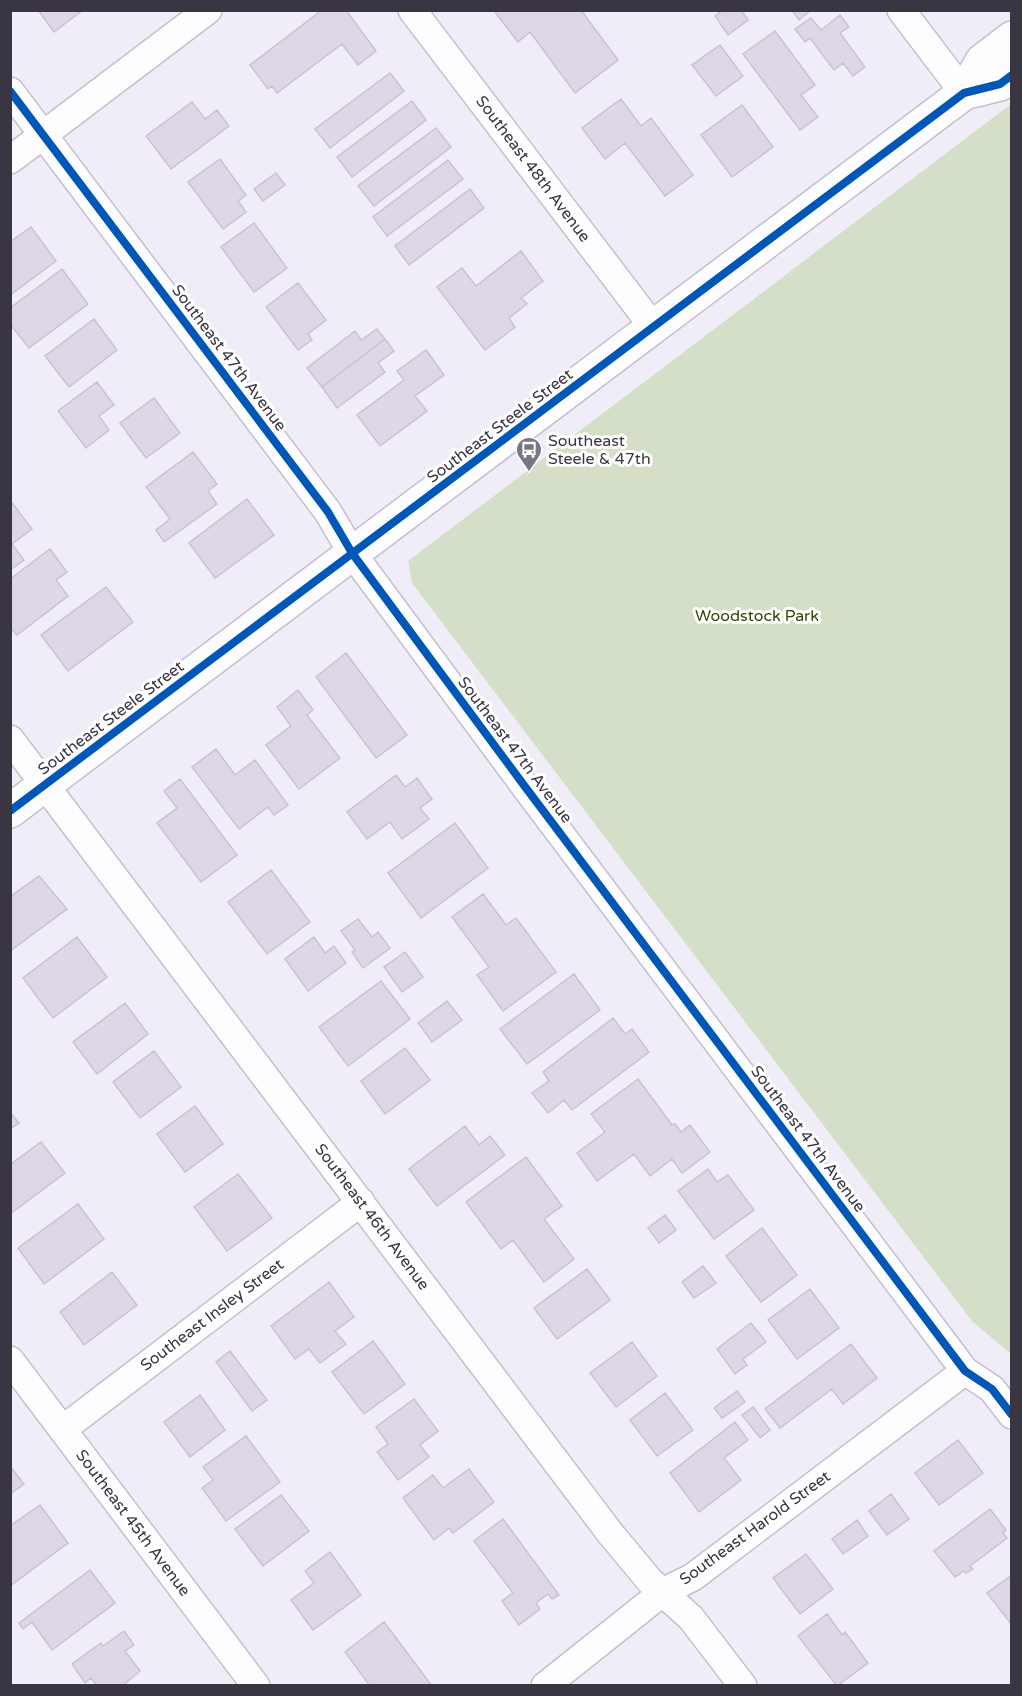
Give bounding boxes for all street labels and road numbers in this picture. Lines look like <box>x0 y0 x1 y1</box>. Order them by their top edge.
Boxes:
street label: Southeast 48th Avenue <box>471 92 595 246</box>
street label: Southeast 47th Avenue <box>167 281 291 435</box>
street label: Southeast Steele Street <box>423 365 577 487</box>
street label: Southeast Steele Street <box>34 657 188 779</box>
street label: Southeast 47th Avenue <box>453 673 577 827</box>
street label: Southeast 47th Avenue <box>746 1062 870 1216</box>
street label: Southeast 46th Avenue <box>310 1140 434 1294</box>
street label: Southeast Insley Street <box>136 1255 288 1375</box>
street label: Southeast 45th Avenue <box>71 1446 195 1600</box>
street label: Southeast Harold Street <box>676 1466 834 1590</box>

